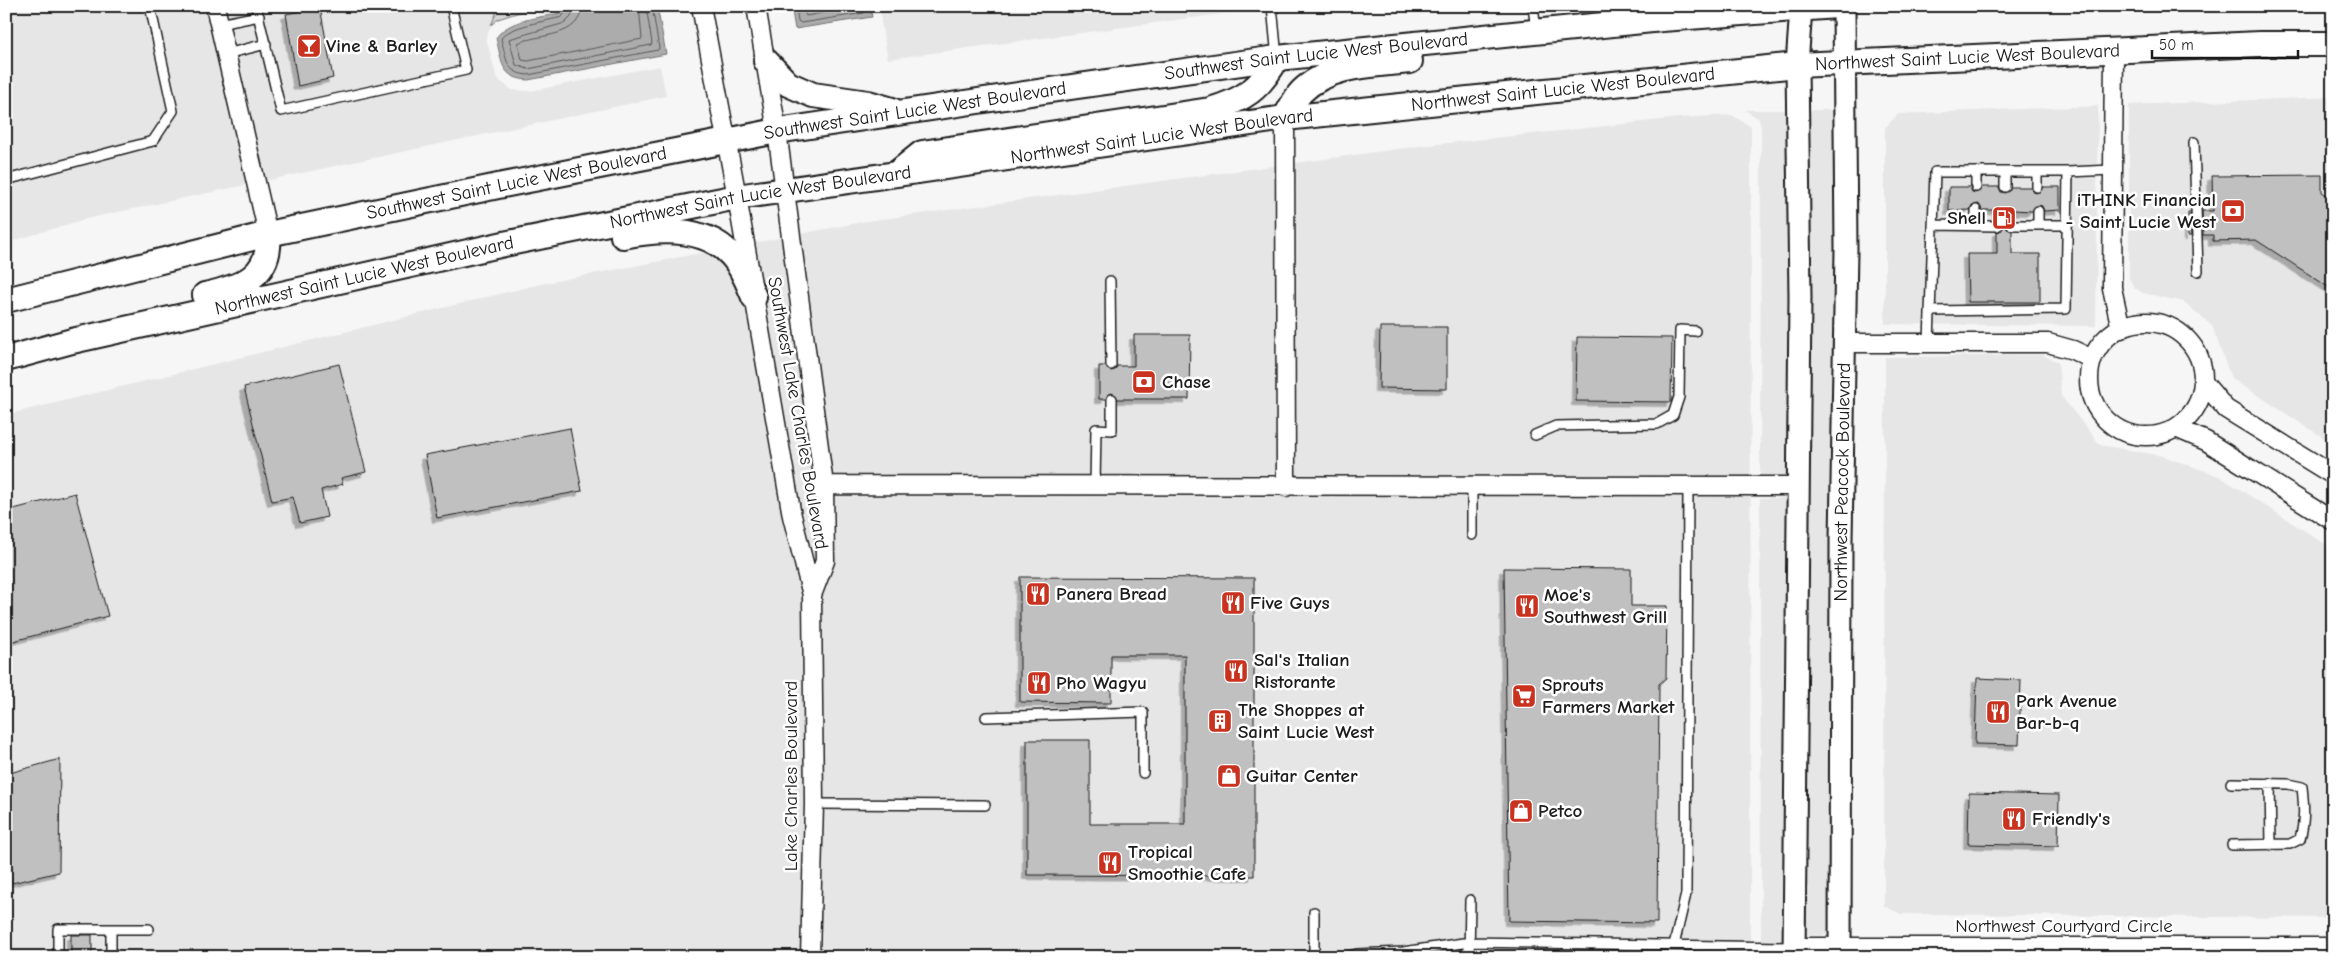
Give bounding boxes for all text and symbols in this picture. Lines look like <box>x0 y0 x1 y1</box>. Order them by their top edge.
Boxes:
street label: Southwest Saint Lucie West Boulevard <box>1163 28 1469 85</box>
scale bar <box>2152 28 2298 60</box>
bar icon: Vine & Barley <box>296 33 322 59</box>
place label: Vine & Barley <box>326 35 438 57</box>
text: 50 m <box>2159 36 2194 54</box>
street label: Northwest Saint Lucie West Boulevard <box>1814 39 2121 75</box>
street label: Northwest Saint Lucie West Boulevard <box>1410 63 1716 116</box>
street label: Southwest Saint Lucie West Boulevard <box>762 77 1068 144</box>
street label: Northwest Saint Lucie West Boulevard <box>1009 104 1314 168</box>
street label: Southwest Saint Lucie West Boulevard <box>365 142 669 224</box>
street label: Northwest Saint Lucie West Boulevard <box>608 161 913 233</box>
place label: iTHINK Financial - Saint Lucie West <box>2065 189 2217 233</box>
bank icon: iTHINK Financial - Saint Lucie West <box>2220 198 2246 224</box>
fuel station icon: Shell <box>1991 205 2017 231</box>
place label: Shell <box>1947 207 1986 229</box>
street label: Northwest Saint Lucie West Boulevard <box>213 231 516 320</box>
street label: Southwest Lake Charles Boulevard <box>763 275 833 551</box>
street label: Northwest Peacock Boulevard <box>1830 362 1855 601</box>
bank icon: Chase <box>1131 369 1157 395</box>
place label: Chase <box>1162 371 1211 393</box>
restaurant icon: Panera Bread <box>1025 581 1051 607</box>
place label: Panera Bread <box>1056 583 1167 605</box>
place label: Moe's Southwest Grill <box>1544 584 1667 628</box>
restaurant icon: Five Guys <box>1220 590 1246 616</box>
place label: Five Guys <box>1250 592 1330 614</box>
restaurant icon: Moe's Southwest Grill <box>1514 593 1540 619</box>
place label: Sal's Italian Ristorante <box>1254 649 1349 693</box>
restaurant icon: Sal's Italian Ristorante <box>1223 658 1249 684</box>
restaurant icon: Pho Wagyu <box>1026 670 1052 696</box>
place label: Pho Wagyu <box>1056 672 1147 694</box>
place label: Sprouts Farmers Market <box>1542 674 1675 718</box>
street label: Lake Charles Boulevard <box>780 681 802 871</box>
supermarket icon: Sprouts Farmers Market <box>1511 683 1537 709</box>
place label: Park Avenue Bar-b-q <box>2016 690 2117 734</box>
place label: The Shoppes at Saint Lucie West <box>1238 699 1375 743</box>
restaurant icon: Park Avenue Bar-b-q <box>1985 699 2011 725</box>
building icon: The Shoppes at Saint Lucie West <box>1207 708 1233 734</box>
shop icon: Guitar Center <box>1216 763 1242 789</box>
place label: Guitar Center <box>1246 765 1358 787</box>
shop icon: Petco <box>1508 798 1534 824</box>
place label: Petco <box>1538 800 1583 822</box>
restaurant icon: Friendly's <box>2001 806 2027 832</box>
place label: Friendly's <box>2032 808 2110 830</box>
place label: Tropical Smoothie Cafe <box>1128 841 1246 885</box>
restaurant icon: Tropical Smoothie Cafe <box>1097 850 1123 876</box>
street label: Northwest Courtyard Circle <box>1955 915 2173 937</box>

